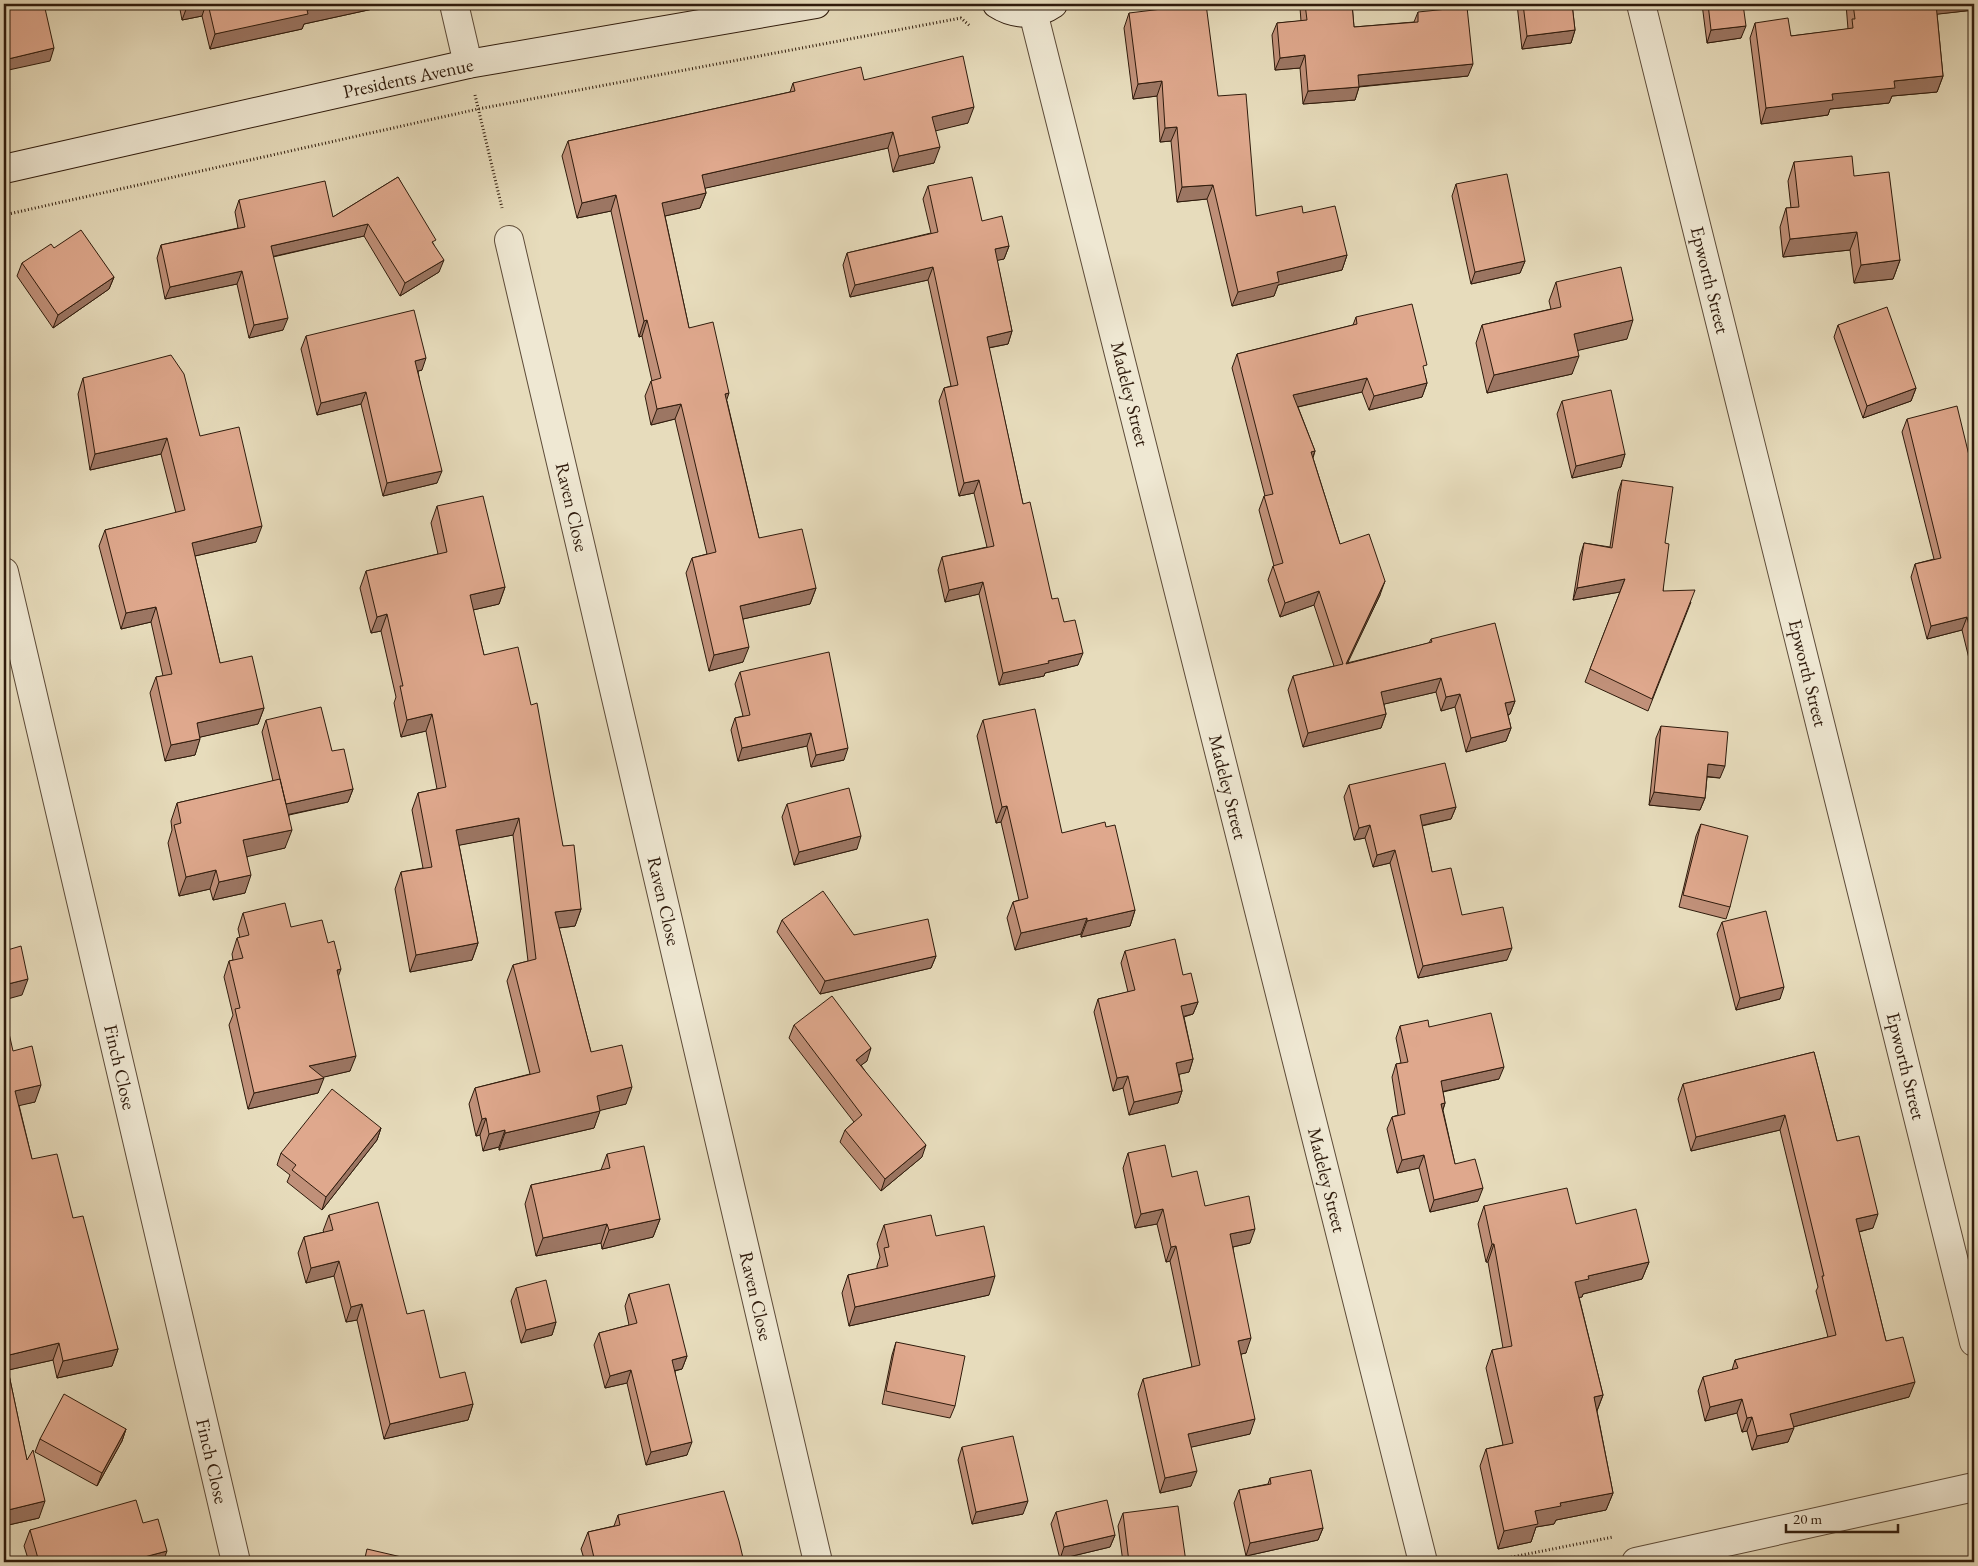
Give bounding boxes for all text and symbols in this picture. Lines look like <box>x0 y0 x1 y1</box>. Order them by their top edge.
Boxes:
street label: Presidents Avenue <box>341 52 475 104</box>
street label: Epworth Street <box>1685 224 1735 336</box>
street label: Madeley Street <box>1105 339 1155 449</box>
street label: Raven Close <box>550 460 594 554</box>
street label: Epworth Street <box>1783 617 1833 729</box>
street label: Madeley Street <box>1203 732 1253 842</box>
street label: Raven Close <box>642 854 686 948</box>
street label: Epworth Street <box>1881 1010 1931 1122</box>
street label: Finch Close <box>98 1022 142 1112</box>
street label: Madeley Street <box>1302 1125 1352 1235</box>
street label: Raven Close <box>734 1249 778 1343</box>
street label: Finch Close <box>190 1416 234 1506</box>
scale bar <box>1786 1501 1898 1533</box>
text: 20 m <box>1793 1509 1822 1528</box>

